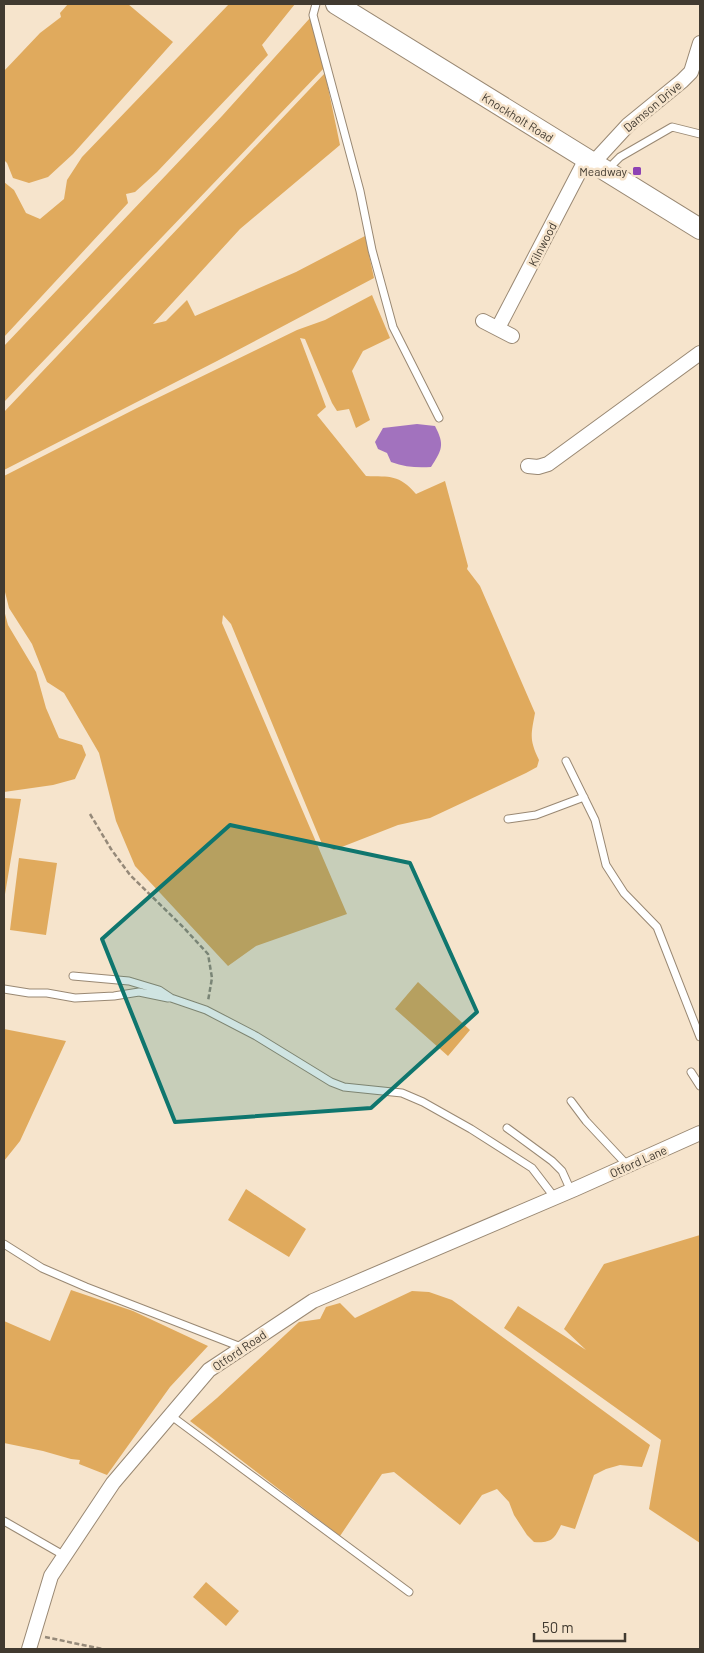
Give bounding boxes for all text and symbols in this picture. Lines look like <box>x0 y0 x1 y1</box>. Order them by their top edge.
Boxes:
street label: Damson Drive <box>620 78 684 134</box>
street label: Knockholt Road <box>480 89 556 145</box>
place label: Meadway <box>579 164 627 178</box>
marker: Meadway <box>631 165 643 177</box>
street label: Kilnwood <box>525 220 559 268</box>
street label: Otford Lane <box>607 1142 669 1180</box>
street label: Otford Road <box>209 1327 269 1373</box>
scale bar <box>534 1610 625 1642</box>
text: 50 m <box>542 1618 574 1636</box>

